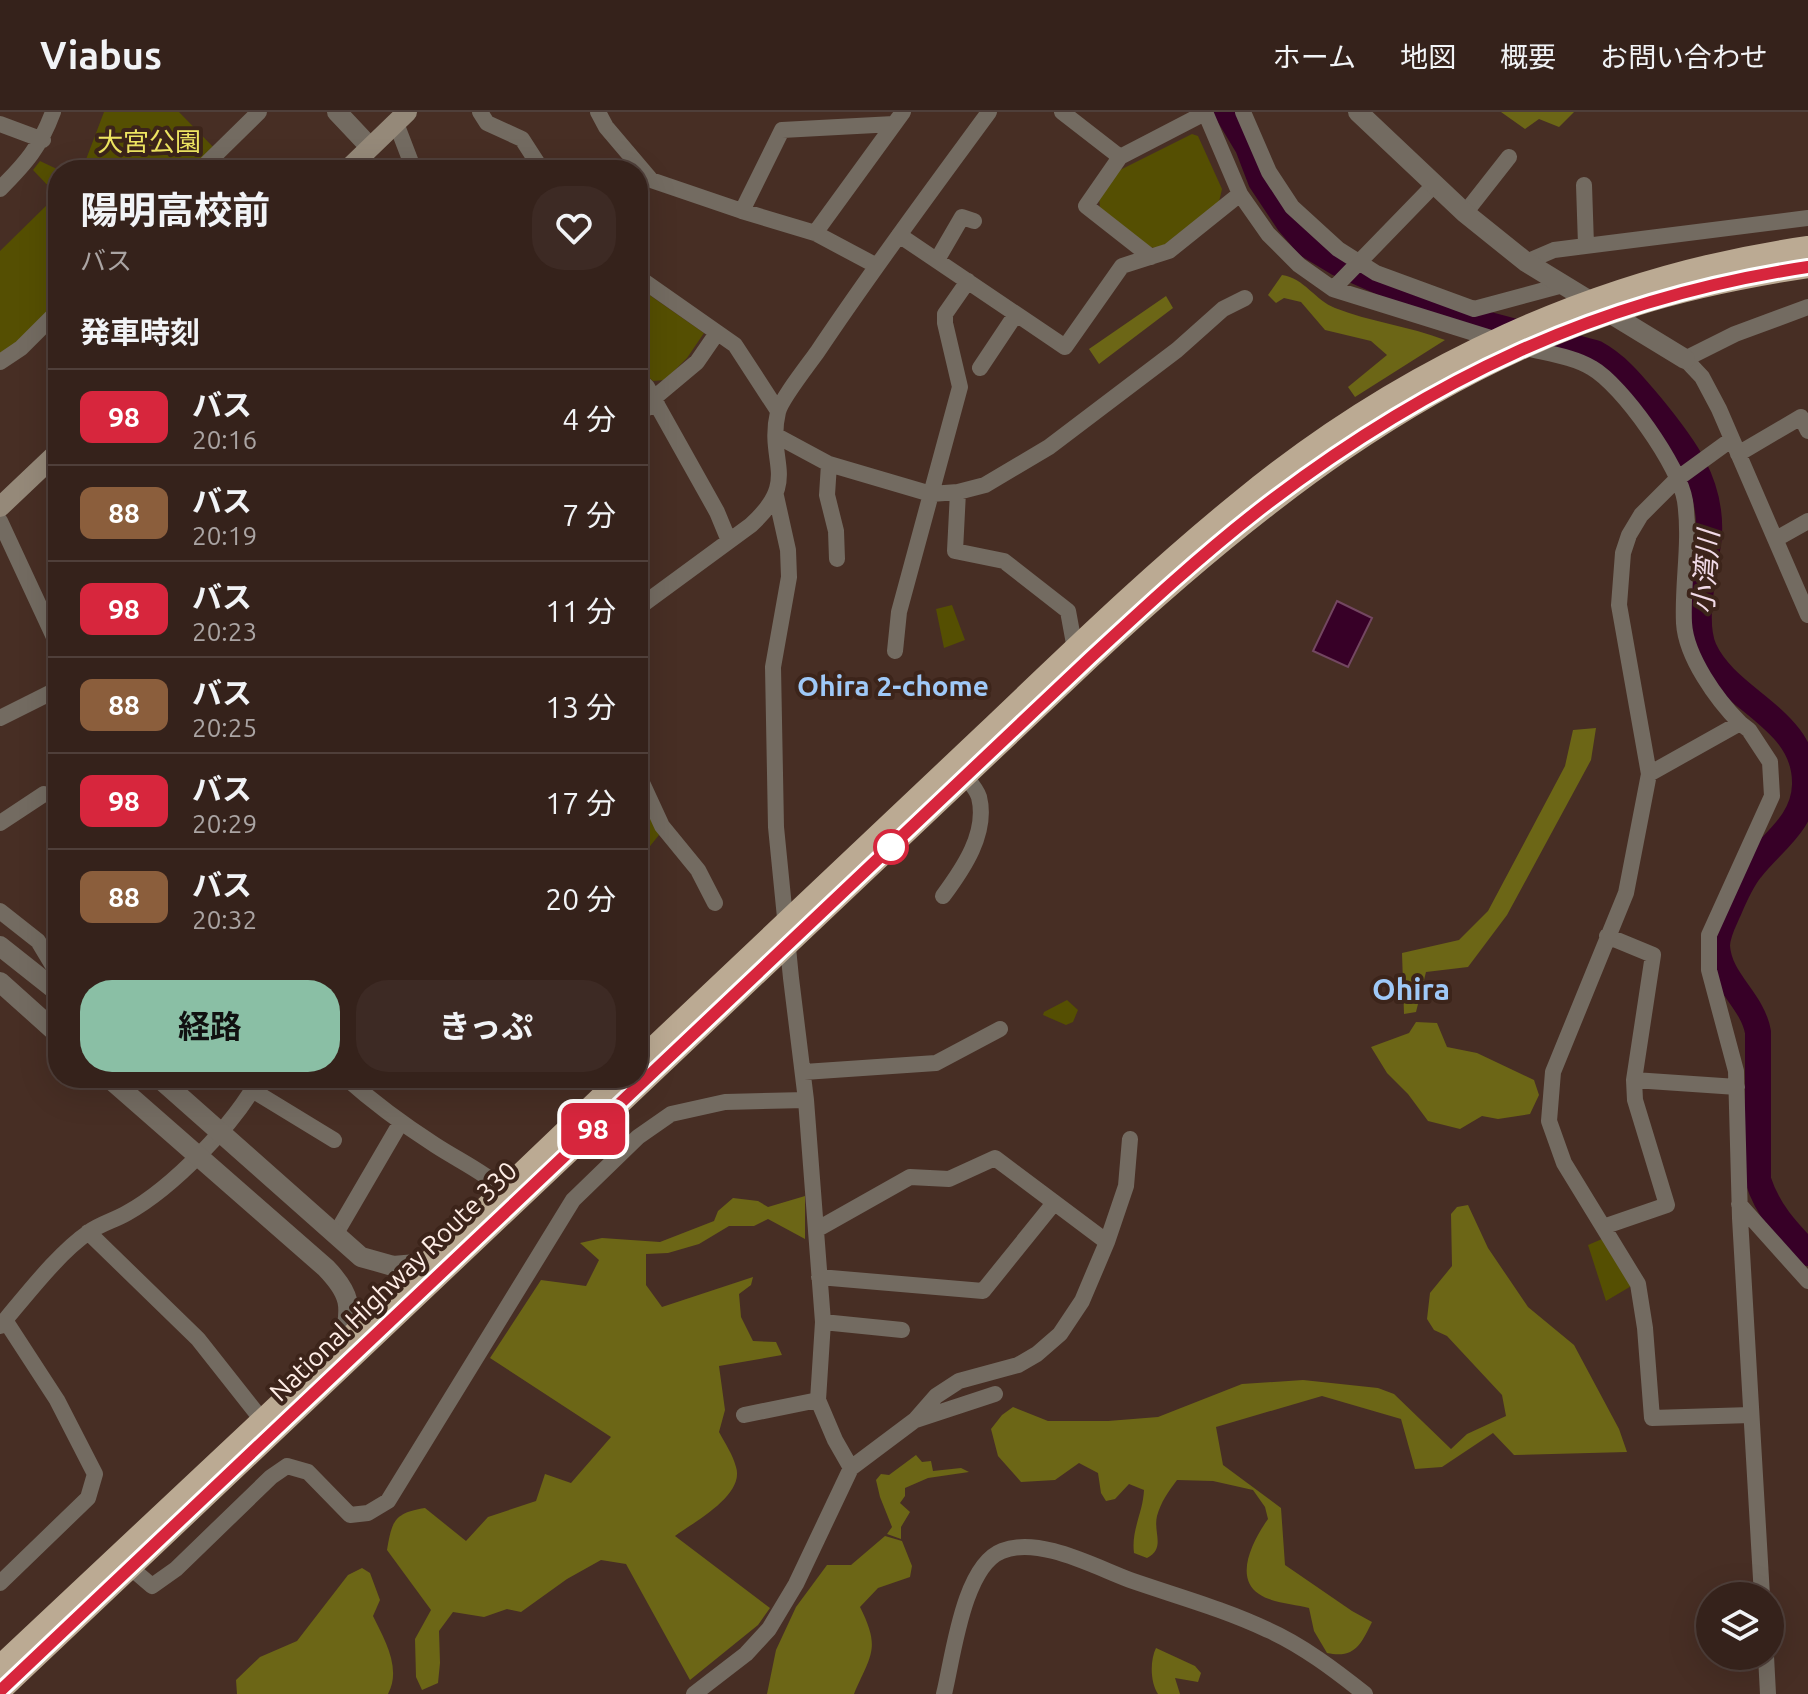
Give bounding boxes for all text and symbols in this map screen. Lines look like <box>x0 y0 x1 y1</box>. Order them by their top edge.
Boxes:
text: Viabus <box>40 34 162 76</box>
text: ホーム <box>1273 41 1356 72</box>
text: 地図 <box>1400 41 1456 72</box>
text: 概要 <box>1500 41 1556 72</box>
text: お問い合わせ <box>1600 41 1768 72</box>
park label: 大宮公園 <box>97 127 201 156</box>
button: heart <box>532 186 616 270</box>
text: 陽明高校前 <box>80 189 270 231</box>
text: バス <box>80 246 132 275</box>
text: 発車時刻 <box>80 315 200 349</box>
text: バス <box>192 388 252 422</box>
text: 98 <box>108 401 140 432</box>
text: 4 分 <box>562 402 616 436</box>
text: 20:16 <box>192 425 257 454</box>
text: バス <box>192 484 252 518</box>
text: 88 <box>108 497 140 528</box>
text: 7 分 <box>562 498 616 532</box>
text: 20:19 <box>192 521 257 550</box>
water label: 小湾川 <box>1687 526 1724 615</box>
text: バス <box>192 580 252 614</box>
text: 98 <box>108 593 140 624</box>
text: 11 分 <box>545 594 616 628</box>
text: 20:23 <box>192 617 257 646</box>
district label: Ohira 2-chome <box>797 670 989 701</box>
text: バス <box>192 676 252 710</box>
text: 88 <box>108 689 140 720</box>
text: 13 分 <box>545 690 616 724</box>
text: 20:25 <box>192 713 257 742</box>
text: バス <box>192 772 252 806</box>
text: 98 <box>108 785 140 816</box>
text: 17 分 <box>545 786 616 820</box>
text: 20:29 <box>192 809 257 838</box>
unlabelled marker <box>874 830 908 864</box>
text: バス <box>192 868 252 902</box>
text: 88 <box>108 881 140 912</box>
text: 20 分 <box>545 882 616 916</box>
text: 20:32 <box>192 905 257 934</box>
district label: Ohira <box>1372 972 1450 1006</box>
button: 経路 <box>80 980 340 1072</box>
button: きっぷ <box>356 980 616 1072</box>
line badge: 98 <box>557 1103 629 1155</box>
text: 98 <box>577 1113 609 1144</box>
street label: National Highway Route 330 <box>264 1155 522 1407</box>
map controls <box>1696 1582 1784 1670</box>
button: layers <box>1696 1582 1784 1670</box>

